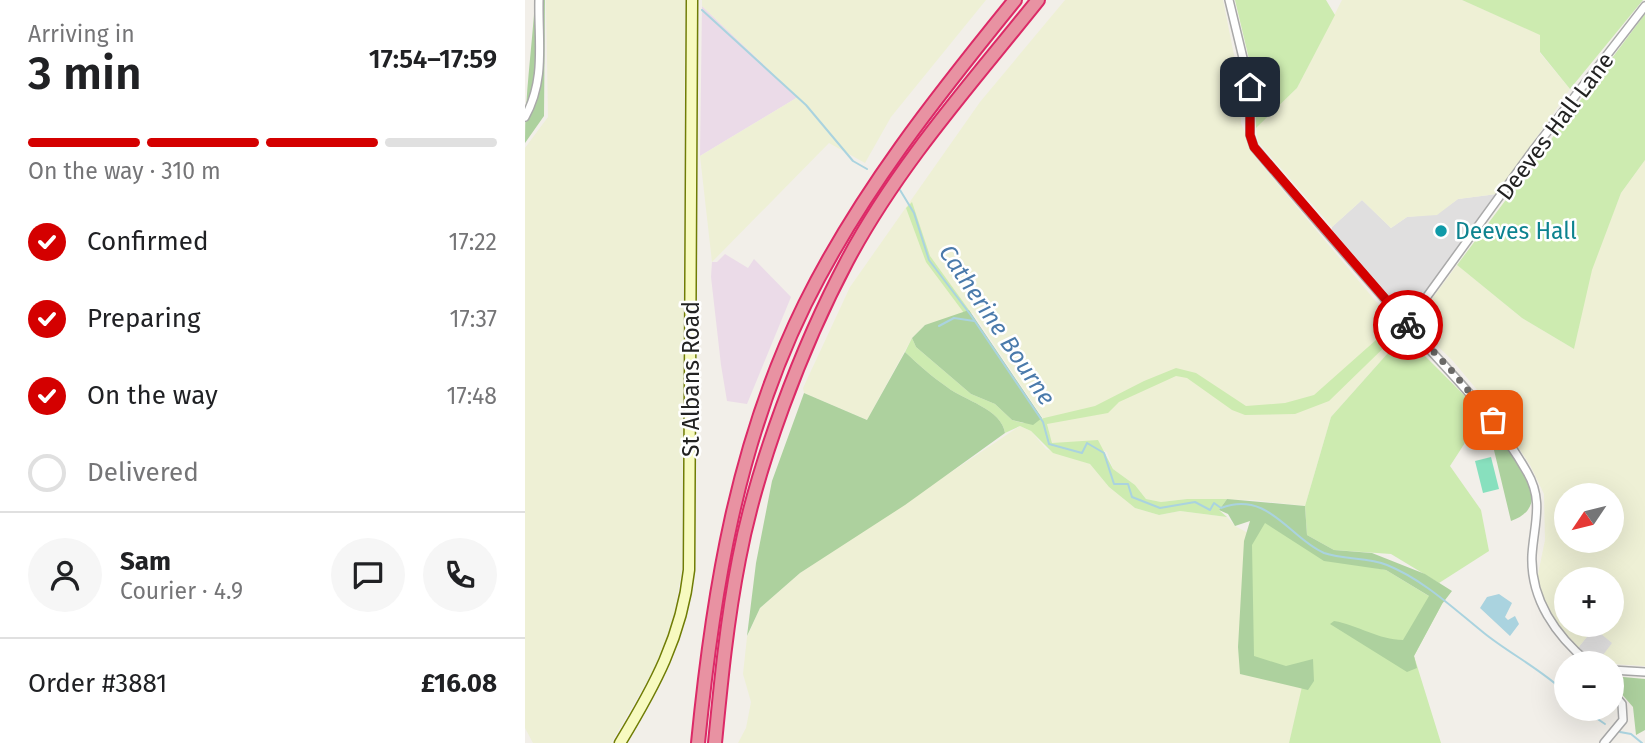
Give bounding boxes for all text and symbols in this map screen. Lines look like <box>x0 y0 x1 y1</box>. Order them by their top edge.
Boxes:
text: Arriving in <box>28 20 135 48</box>
text: 17:54–17:59 <box>369 44 497 75</box>
text: 3 min <box>28 46 142 101</box>
street label: Deeves Hall Lane <box>1490 47 1620 205</box>
pin <box>1220 57 1280 117</box>
icon: home <box>1231 68 1269 106</box>
text: On the way · 310 m <box>28 157 221 185</box>
place label: Deeves Hall <box>1455 217 1577 245</box>
icon: check <box>28 223 66 261</box>
marker: Deeves Hall <box>1433 223 1449 239</box>
text: Confirmed <box>87 226 208 257</box>
text: 17:22 <box>449 228 497 256</box>
water label: Catherine Bourne <box>933 240 1061 410</box>
courier <box>1373 290 1443 360</box>
icon: check <box>28 300 66 338</box>
street label: St Albans Road <box>677 301 705 457</box>
text: Preparing <box>87 303 200 334</box>
text: 17:37 <box>450 305 497 333</box>
icon: bike <box>1389 306 1427 344</box>
icon: check <box>28 377 66 415</box>
text: On the way <box>87 380 218 411</box>
text: 17:48 <box>447 382 497 410</box>
pin <box>1463 390 1523 450</box>
icon: bag <box>1474 401 1512 439</box>
text: Delivered <box>87 457 199 488</box>
north arrow <box>1554 483 1624 553</box>
map controls <box>1554 483 1624 721</box>
button: person <box>28 538 102 612</box>
button: chat <box>331 538 405 612</box>
button: phone <box>423 538 497 612</box>
text: Sam <box>120 546 171 577</box>
button: + <box>1554 567 1624 637</box>
text: Courier · 4.9 <box>120 577 243 605</box>
button: − <box>1554 651 1624 721</box>
text: Order #3881 <box>28 668 167 699</box>
text: £16.08 <box>421 668 497 699</box>

